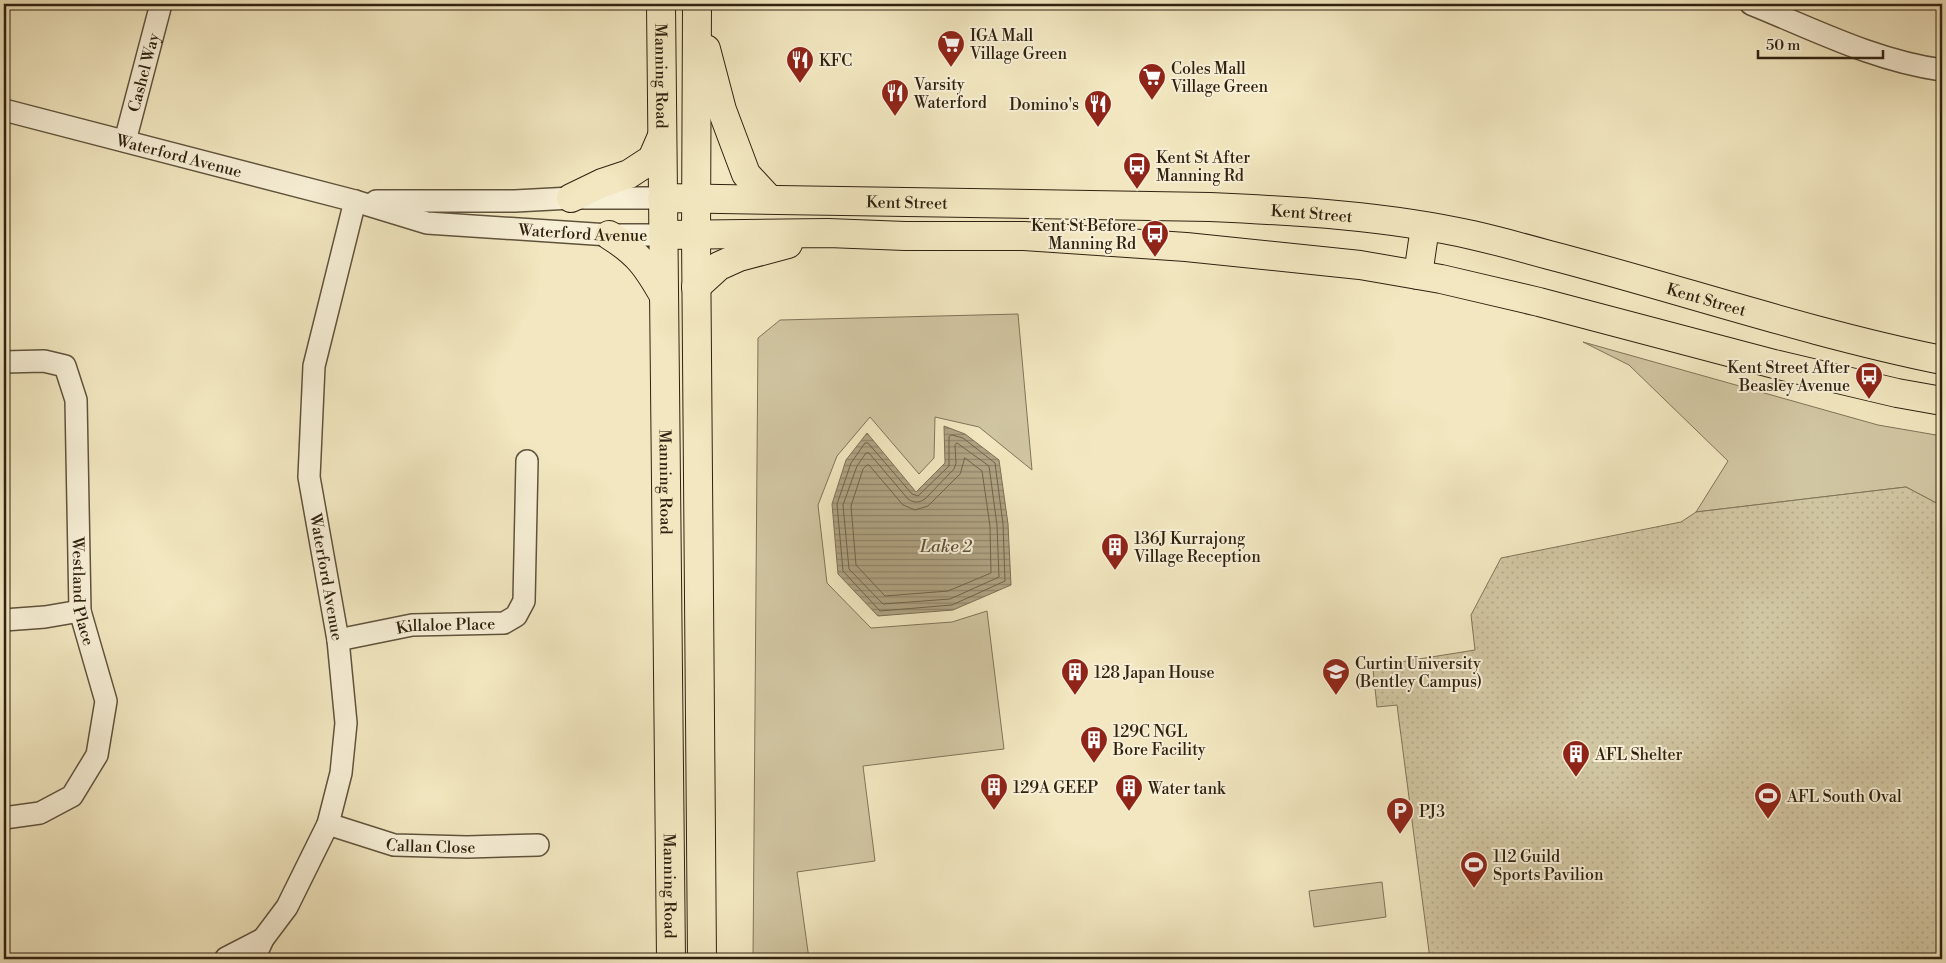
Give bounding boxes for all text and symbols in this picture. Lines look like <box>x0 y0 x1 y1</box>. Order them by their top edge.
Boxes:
street label: Manning Road <box>650 23 671 129</box>
place label: IGA Mall Village Green <box>969 26 1068 64</box>
scale bar <box>1758 28 1884 60</box>
supermarket icon: IGA Mall Village Green <box>936 29 966 68</box>
street label: Cashel Way <box>124 31 164 114</box>
text: 50 m <box>1766 36 1800 55</box>
restaurant icon: KFC <box>785 45 815 84</box>
place label: KFC <box>819 51 852 71</box>
place label: Coles Mall Village Green <box>1170 59 1269 97</box>
supermarket icon: Coles Mall Village Green <box>1137 62 1167 101</box>
place label: Varsity Waterford <box>913 75 987 113</box>
restaurant icon: Varsity Waterford <box>880 78 910 117</box>
restaurant icon: Domino's <box>1083 89 1113 128</box>
place label: Domino's <box>1009 95 1079 115</box>
street label: Waterford Avenue <box>113 130 244 182</box>
place label: Kent St After Manning Rd <box>1156 148 1250 186</box>
bus stop icon: Kent St After Manning Rd <box>1122 151 1152 190</box>
street label: Kent Street <box>866 192 948 214</box>
street label: Kent Street <box>1270 201 1354 227</box>
place label: Kent St Before Manning Rd <box>1031 216 1136 254</box>
bus stop icon: Kent St Before Manning Rd <box>1140 219 1170 258</box>
street label: Waterford Avenue <box>517 220 647 246</box>
street label: Kent Street <box>1664 279 1749 321</box>
place label: Kent Street After Beasley Avenue <box>1727 358 1850 396</box>
bus stop icon: Kent Street After Beasley Avenue <box>1854 361 1884 400</box>
street label: Manning Road <box>654 429 676 535</box>
street label: Waterford Avenue <box>305 511 347 642</box>
place label: 136J Kurrajong Village Reception <box>1133 529 1261 567</box>
building icon: 136J Kurrajong Village Reception <box>1100 532 1130 571</box>
water label: Lake 2 <box>919 535 972 558</box>
street label: Westland Place <box>68 536 98 648</box>
street label: Killaloe Place <box>394 614 496 639</box>
place label: Curtin University (Bentley Campus) <box>1355 654 1482 692</box>
building icon: 128 Japan House <box>1060 657 1090 696</box>
school or university icon: Curtin University (Bentley Campus) <box>1321 657 1351 696</box>
place label: 128 Japan House <box>1094 663 1215 683</box>
place label: 129C NGL Bore Facility <box>1112 722 1206 760</box>
building icon: 129C NGL Bore Facility <box>1079 725 1109 764</box>
building icon: AFL Shelter <box>1561 739 1591 778</box>
place label: AFL Shelter <box>1594 745 1683 765</box>
building icon: 129A GEEP <box>979 772 1009 811</box>
building icon: Water tank <box>1114 773 1144 812</box>
place label: 129A GEEP <box>1013 778 1098 798</box>
place label: Water tank <box>1147 779 1227 799</box>
sports icon: AFL South Oval <box>1753 781 1783 820</box>
place label: AFL South Oval <box>1786 787 1902 807</box>
parking icon: PJ3 <box>1385 796 1415 835</box>
place label: PJ3 <box>1419 802 1445 822</box>
street label: Manning Road <box>659 833 680 939</box>
street label: Callan Close <box>383 834 476 858</box>
place label: 112 Guild Sports Pavilion <box>1493 847 1604 885</box>
sports icon: 112 Guild Sports Pavilion <box>1459 850 1489 889</box>

